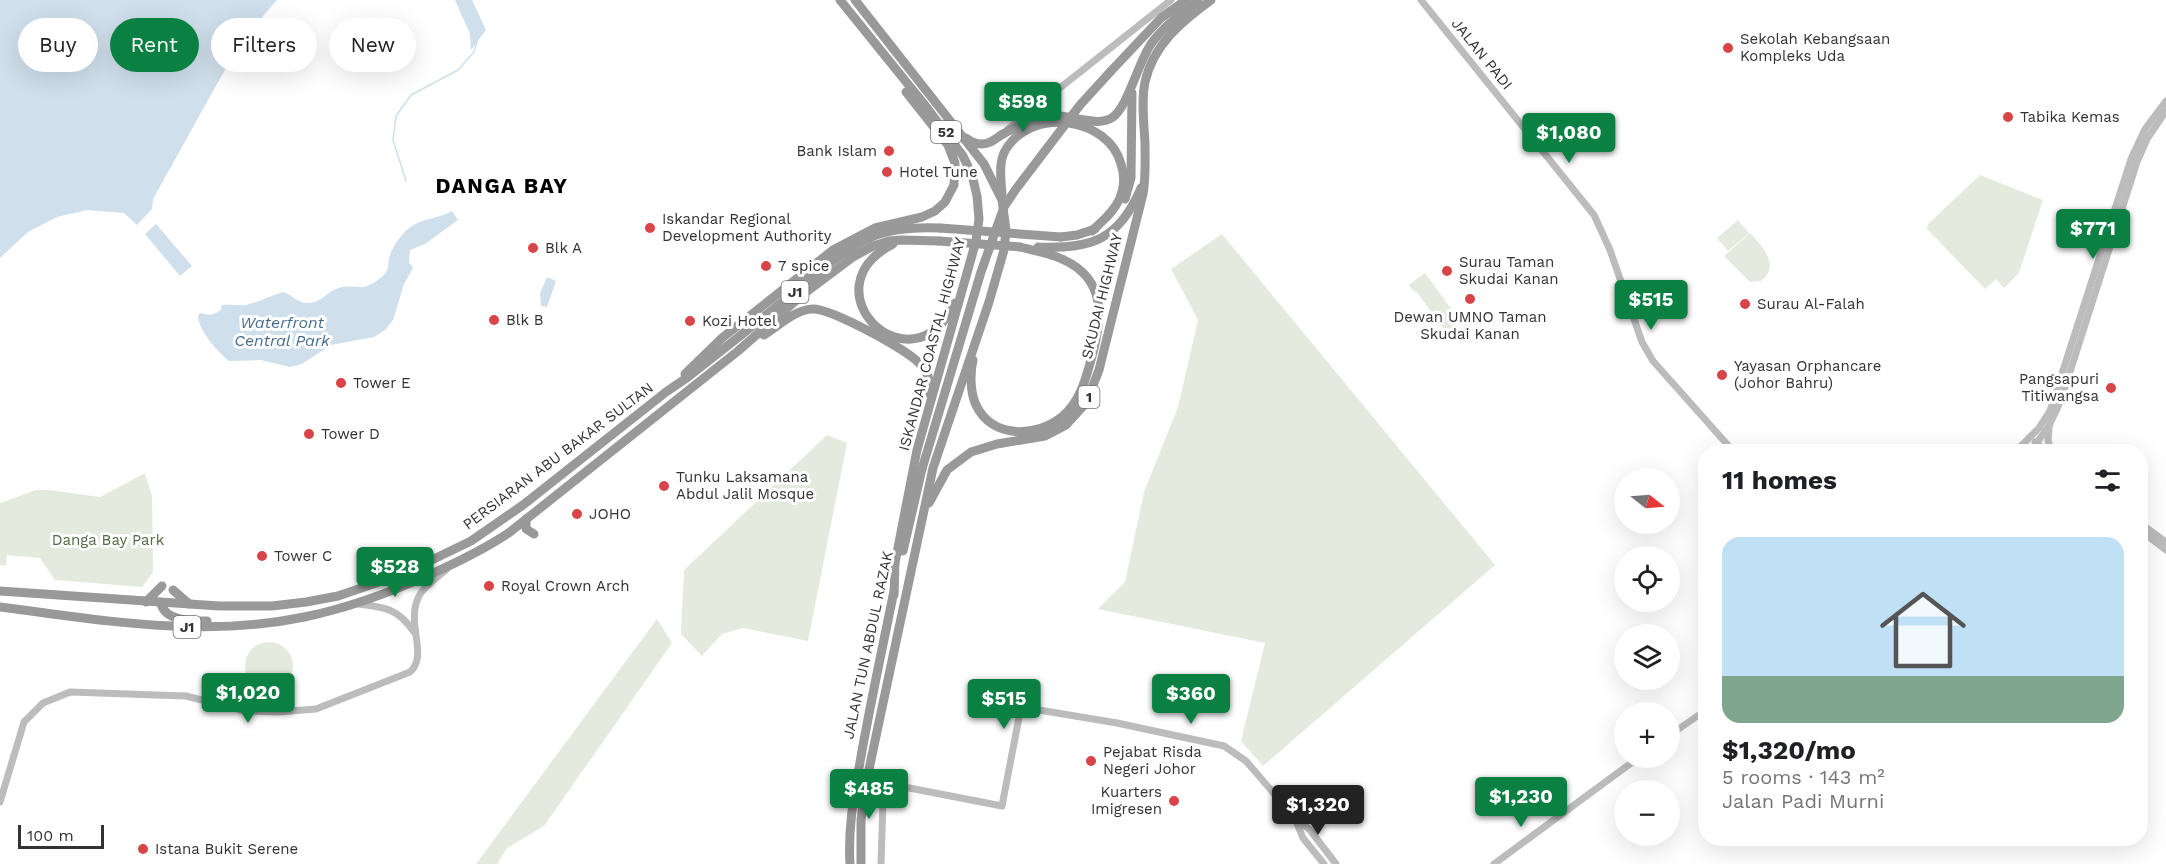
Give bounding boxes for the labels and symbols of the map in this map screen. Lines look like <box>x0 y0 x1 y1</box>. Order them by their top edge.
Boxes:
street label: JALAN PADI <box>1448 15 1516 93</box>
place label: Sekolah Kebangsaan Kompleks Uda <box>1740 30 1890 65</box>
marker: Sekolah Kebangsaan Kompleks Uda <box>1721 41 1735 55</box>
pin: $598 <box>987 82 1059 133</box>
place label: Tabika Kemas <box>2020 108 2120 126</box>
marker: Tabika Kemas <box>2001 110 2015 124</box>
pin: $1,080 <box>1520 113 1618 164</box>
road number: 52 <box>931 121 961 143</box>
place label: Bank Islam <box>797 142 877 160</box>
marker: Bank Islam <box>882 144 896 158</box>
place label: Hotel Tune <box>899 163 978 181</box>
marker: Hotel Tune <box>880 165 894 179</box>
district label: DANGA BAY <box>436 173 568 198</box>
pin: $771 <box>2057 209 2129 260</box>
place label: Iskandar Regional Development Authority <box>662 210 832 245</box>
marker: Iskandar Regional Development Authority <box>643 221 657 235</box>
street label: SKUDAI HIGHWAY <box>1078 231 1126 361</box>
street label: ISKANDAR COASTAL HIGHWAY <box>895 235 969 453</box>
place label: Blk A <box>545 239 582 257</box>
marker: Blk A <box>526 241 540 255</box>
place label: Surau Taman Skudai Kanan <box>1459 253 1559 288</box>
place label: 7 spice <box>778 257 829 275</box>
marker: 7 spice <box>759 259 773 273</box>
marker: Surau Taman Skudai Kanan <box>1440 264 1454 278</box>
pin: $515 <box>1615 280 1687 331</box>
road number: J1 <box>782 281 808 303</box>
marker: Dewan UMNO Taman Skudai Kanan <box>1463 292 1477 306</box>
place label: Surau Al-Falah <box>1757 295 1865 313</box>
marker: Surau Al-Falah <box>1738 297 1752 311</box>
place label: Dewan UMNO Taman Skudai Kanan <box>1393 308 1547 343</box>
place label: Blk B <box>506 311 543 329</box>
place label: Kozi Hotel <box>702 312 777 330</box>
water label: Waterfront Central Park <box>234 313 331 350</box>
marker: Blk B <box>487 313 501 327</box>
marker: Kozi Hotel <box>683 314 697 328</box>
place label: Yayasan Orphancare (Johor Bahru) <box>1734 357 1881 392</box>
marker: Yayasan Orphancare (Johor Bahru) <box>1715 368 1729 382</box>
place label: Pangsapuri Titiwangsa <box>2019 370 2099 405</box>
place label: Tower E <box>353 374 411 392</box>
marker: Tower E <box>334 376 348 390</box>
street label: PERSIARAN ABU BAKAR SULTAN <box>459 378 657 534</box>
marker: Pangsapuri Titiwangsa <box>2104 381 2118 395</box>
road number: 1 <box>1078 386 1100 408</box>
place label: Tower D <box>321 425 380 443</box>
marker: Tower D <box>302 427 316 441</box>
place label: Tunku Laksamana Abdul Jalil Mosque <box>676 468 814 503</box>
north arrow <box>1614 468 1680 534</box>
marker: Tunku Laksamana Abdul Jalil Mosque <box>657 479 671 493</box>
place label: JOHO <box>589 505 631 523</box>
marker: JOHO <box>570 507 584 521</box>
park label: Danga Bay Park <box>52 531 165 549</box>
place label: Tower C <box>274 547 332 565</box>
pin: $528 <box>359 547 431 598</box>
marker: Tower C <box>255 549 269 563</box>
street label: JALAN TUN ABDUL RAZAK <box>839 549 897 741</box>
place label: Royal Crown Arch <box>501 577 629 595</box>
marker: Royal Crown Arch <box>482 579 496 593</box>
road number: J1 <box>174 616 201 638</box>
pin: $1,020 <box>199 673 297 724</box>
pin: $360 <box>1155 674 1227 725</box>
pin: $515 <box>968 679 1040 730</box>
place label: Pejabat Risda Negeri Johor <box>1103 743 1202 778</box>
marker: Pejabat Risda Negeri Johor <box>1084 754 1098 768</box>
pin: $485 <box>833 769 905 820</box>
pin: $1,230 <box>1472 777 1570 828</box>
place label: Kuarters Imigresen <box>1091 783 1162 818</box>
pin: $1,320 <box>1269 785 1367 836</box>
marker: Kuarters Imigresen <box>1167 794 1181 808</box>
scale bar <box>18 822 104 850</box>
place label: Istana Bukit Serene <box>155 840 298 858</box>
marker: Istana Bukit Serene <box>136 842 150 856</box>

